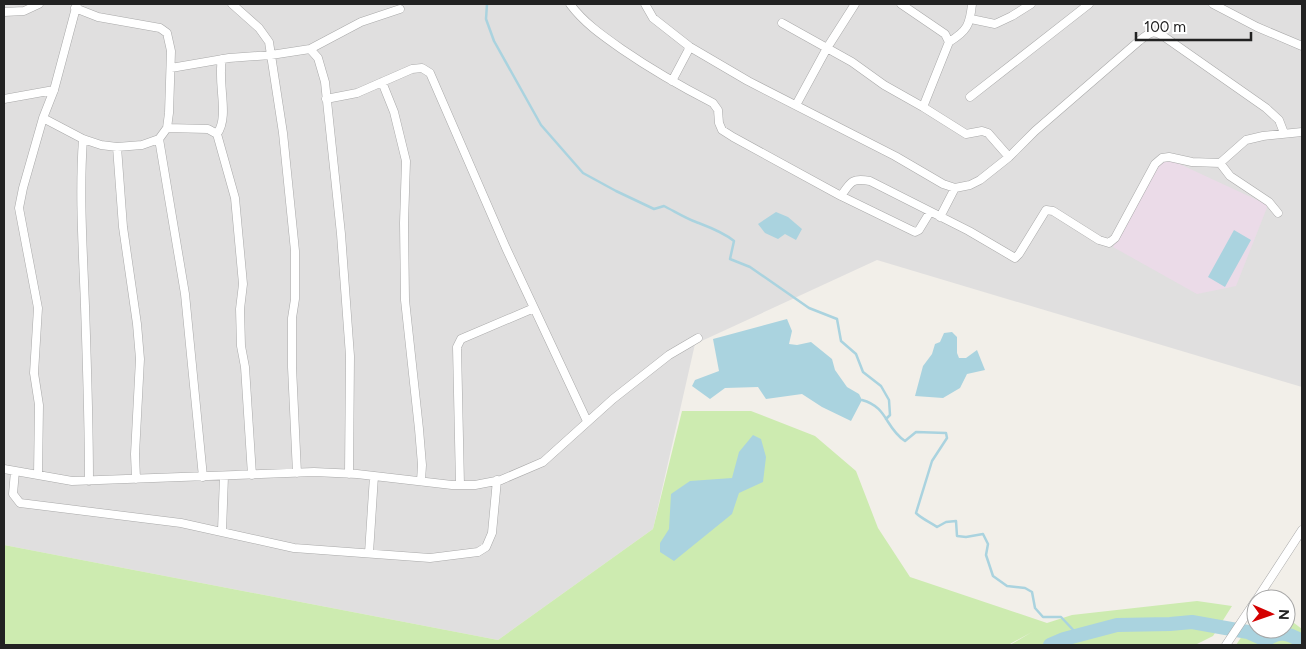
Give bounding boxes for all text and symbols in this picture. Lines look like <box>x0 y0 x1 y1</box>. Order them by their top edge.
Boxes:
scale bar <box>1136 10 1251 42</box>
text: 100 m <box>1144 18 1186 36</box>
north arrow <box>1246 589 1296 639</box>
text: N <box>1275 609 1292 620</box>

